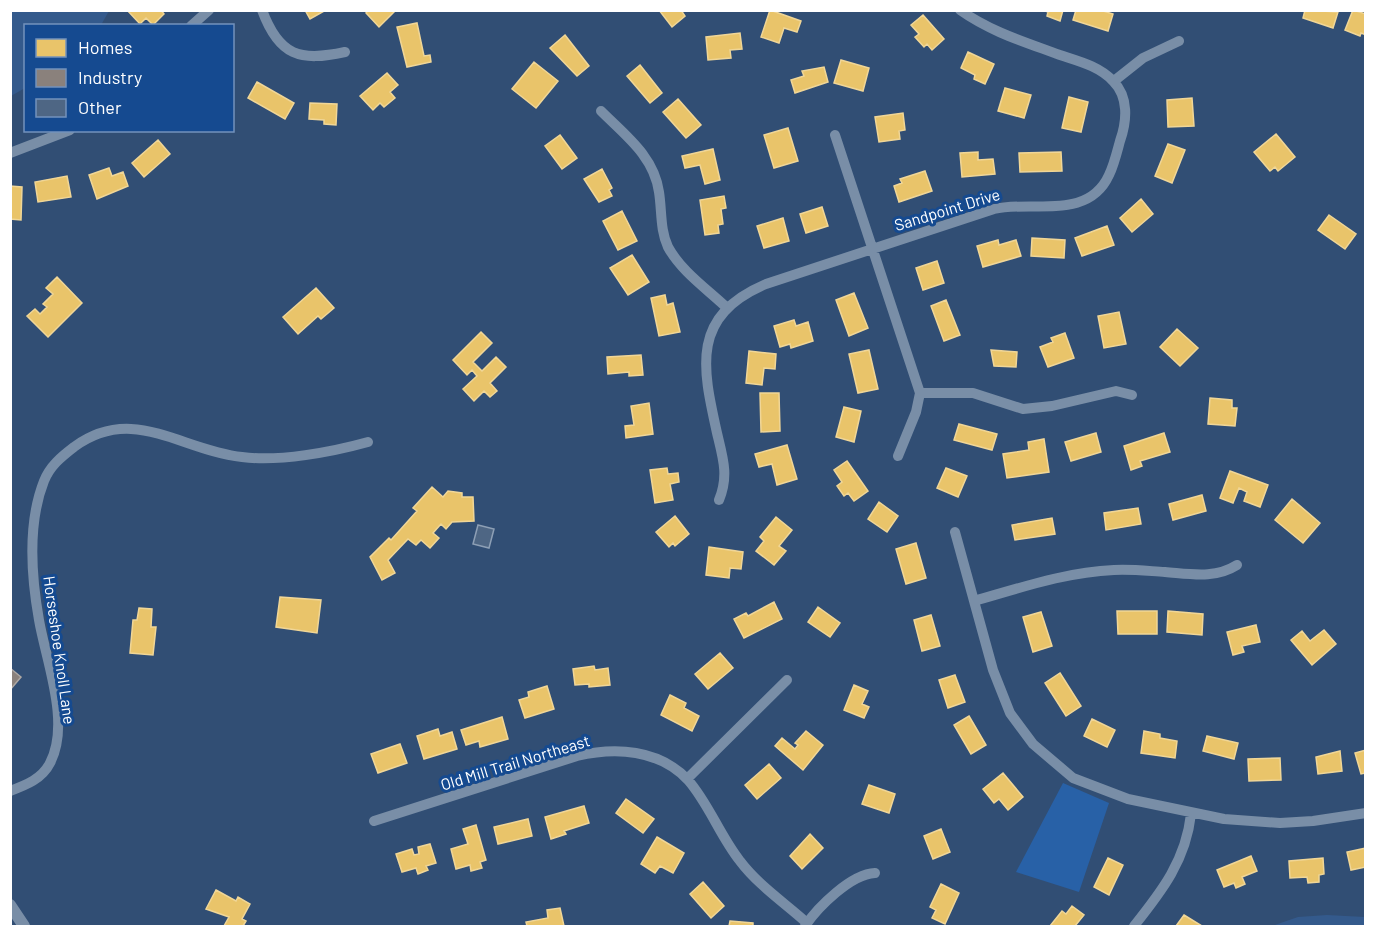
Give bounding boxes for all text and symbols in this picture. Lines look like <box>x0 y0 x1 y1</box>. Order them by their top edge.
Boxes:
legend <box>24 24 234 132</box>
text: Homes <box>78 36 132 58</box>
text: Industry <box>78 66 142 88</box>
text: Other <box>78 96 122 118</box>
street label: Sandpoint Drive <box>892 184 1002 234</box>
street label: Horseshoe Knoll Lane <box>40 575 80 725</box>
street label: Old Mill Trail Northeast <box>438 730 592 794</box>

